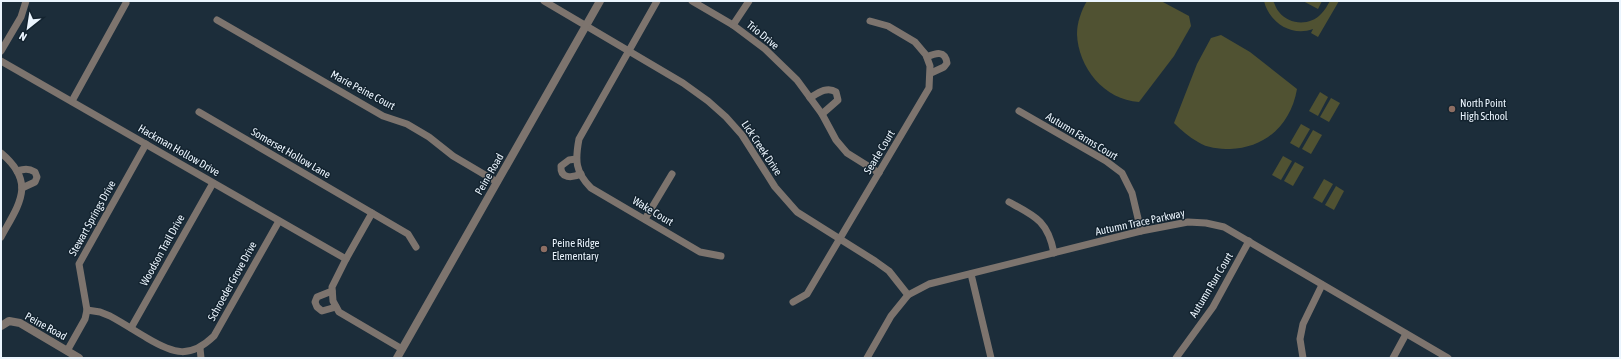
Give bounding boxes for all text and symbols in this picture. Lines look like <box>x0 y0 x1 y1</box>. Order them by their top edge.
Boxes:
north arrow <box>8 8 48 48</box>
street label: Trio Drive <box>744 18 782 52</box>
text: N <box>17 30 29 43</box>
street label: Marie Peine Court <box>329 68 397 112</box>
place label: North Point High School <box>1460 97 1508 122</box>
marker: North Point High School <box>1447 104 1457 114</box>
street label: Autumn Farms Court <box>1044 110 1120 162</box>
street label: Lick Creek Drive <box>739 119 785 177</box>
street label: Hackman Hollow Drive <box>136 122 222 178</box>
street label: Somerset Hollow Lane <box>249 125 333 181</box>
street label: Searle Court <box>861 128 897 176</box>
street label: Peine Road <box>472 151 506 197</box>
street label: Stewart Springs Drive <box>66 178 118 258</box>
street label: Wake Court <box>630 194 676 228</box>
street label: Autumn Trace Parkway <box>1094 207 1186 237</box>
street label: Woodson Trail Drive <box>137 212 187 288</box>
place label: Peine Ridge Elementary <box>552 237 599 262</box>
street label: Schroeder Grove Drive <box>205 239 259 323</box>
marker: Peine Ridge Elementary <box>539 244 549 254</box>
street label: Autumn Run Court <box>1187 250 1235 320</box>
street label: Peine Road <box>23 310 69 342</box>

